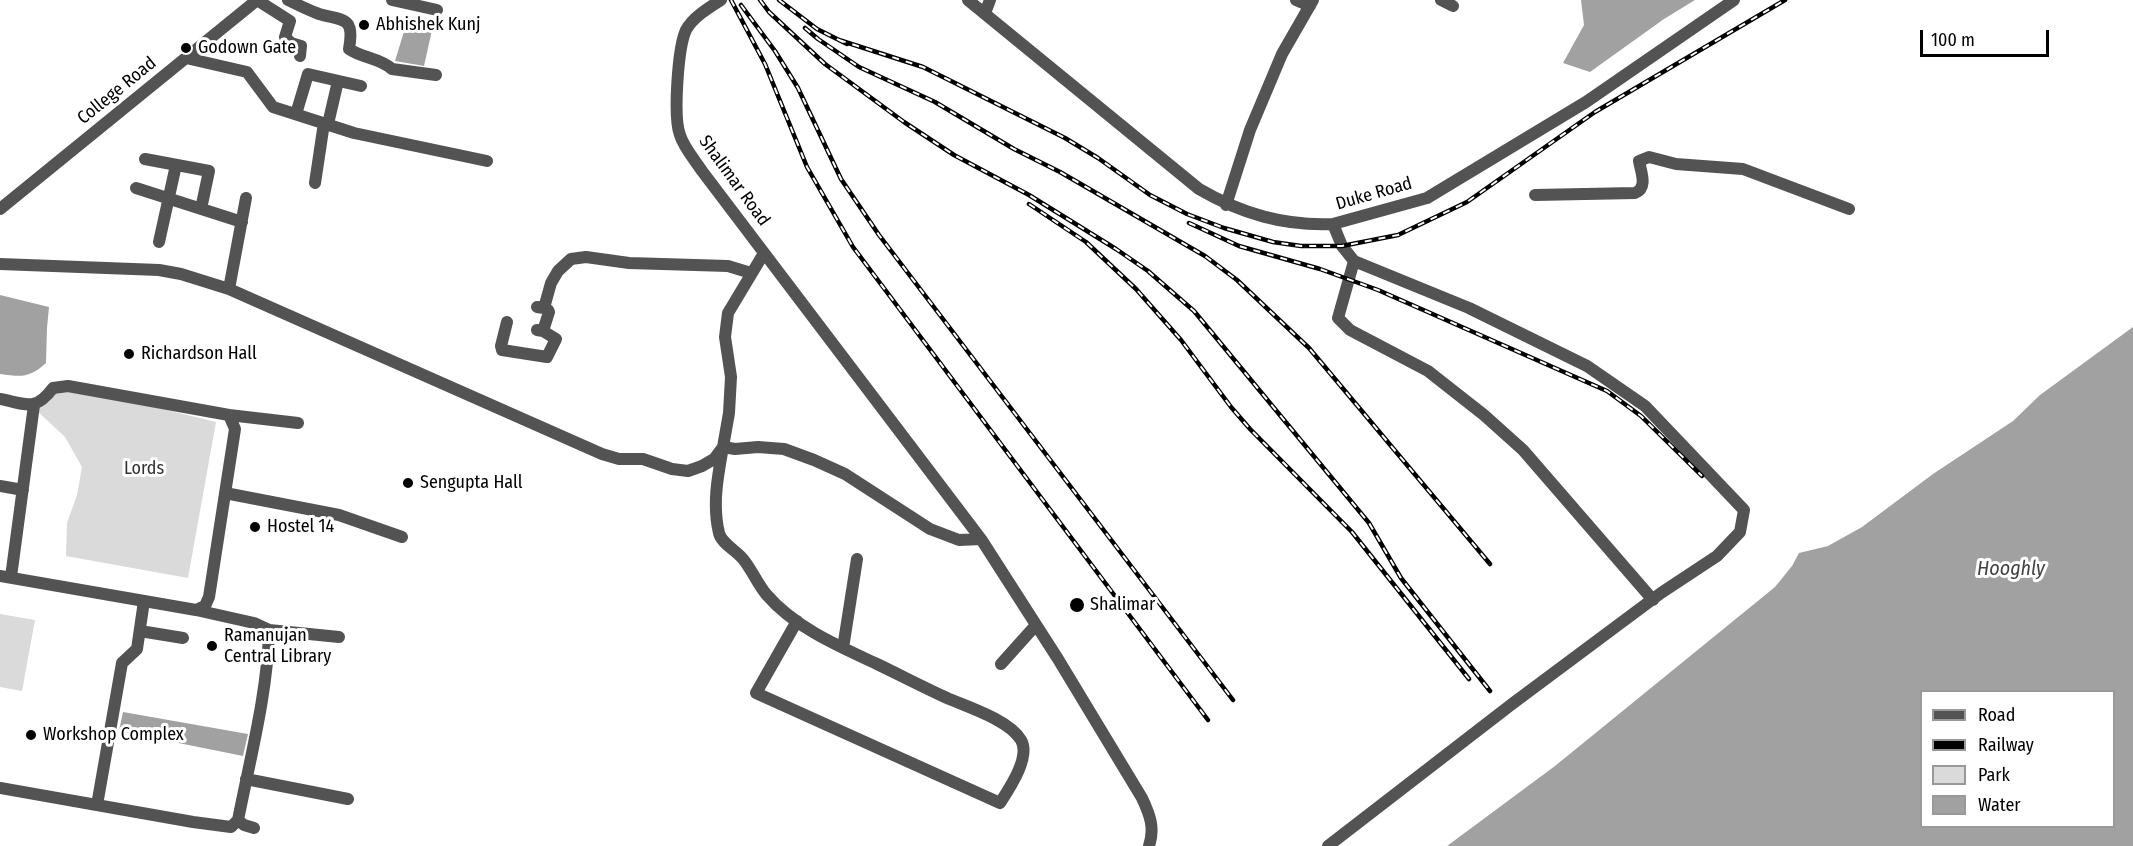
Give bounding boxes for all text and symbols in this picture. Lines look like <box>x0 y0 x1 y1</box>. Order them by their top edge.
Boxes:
place label: Abhishek Kunj <box>376 14 481 36</box>
marker: Abhishek Kunj <box>357 18 371 32</box>
scale bar <box>1923 18 2052 56</box>
text: 100 m <box>1931 29 1975 51</box>
place label: Godown Gate <box>198 37 296 59</box>
marker: Godown Gate <box>179 41 193 55</box>
street label: College Road <box>73 53 161 129</box>
street label: Shalimar Road <box>694 131 774 231</box>
street label: Duke Road <box>1333 173 1415 215</box>
place label: Richardson Hall <box>141 343 257 365</box>
marker: Richardson Hall <box>122 347 136 361</box>
park label: Lords <box>124 458 164 480</box>
place label: Sengupta Hall <box>420 472 522 494</box>
marker: Sengupta Hall <box>401 476 415 490</box>
place label: Hostel 14 <box>267 516 334 538</box>
marker: Hostel 14 <box>248 520 262 534</box>
water label: Hooghly <box>1977 557 2045 581</box>
place label: Shalimar <box>1090 594 1155 616</box>
marker: Shalimar <box>1068 596 1086 614</box>
place label: Ramanujan Central Library <box>224 625 331 668</box>
marker: Ramanujan Central Library <box>205 639 219 653</box>
legend <box>1920 690 2115 828</box>
text: Road <box>1978 704 2015 726</box>
place label: Workshop Complex <box>43 724 184 746</box>
marker: Workshop Complex <box>24 728 38 742</box>
text: Railway <box>1978 734 2034 756</box>
text: Park <box>1978 764 2010 786</box>
text: Water <box>1978 794 2021 816</box>

